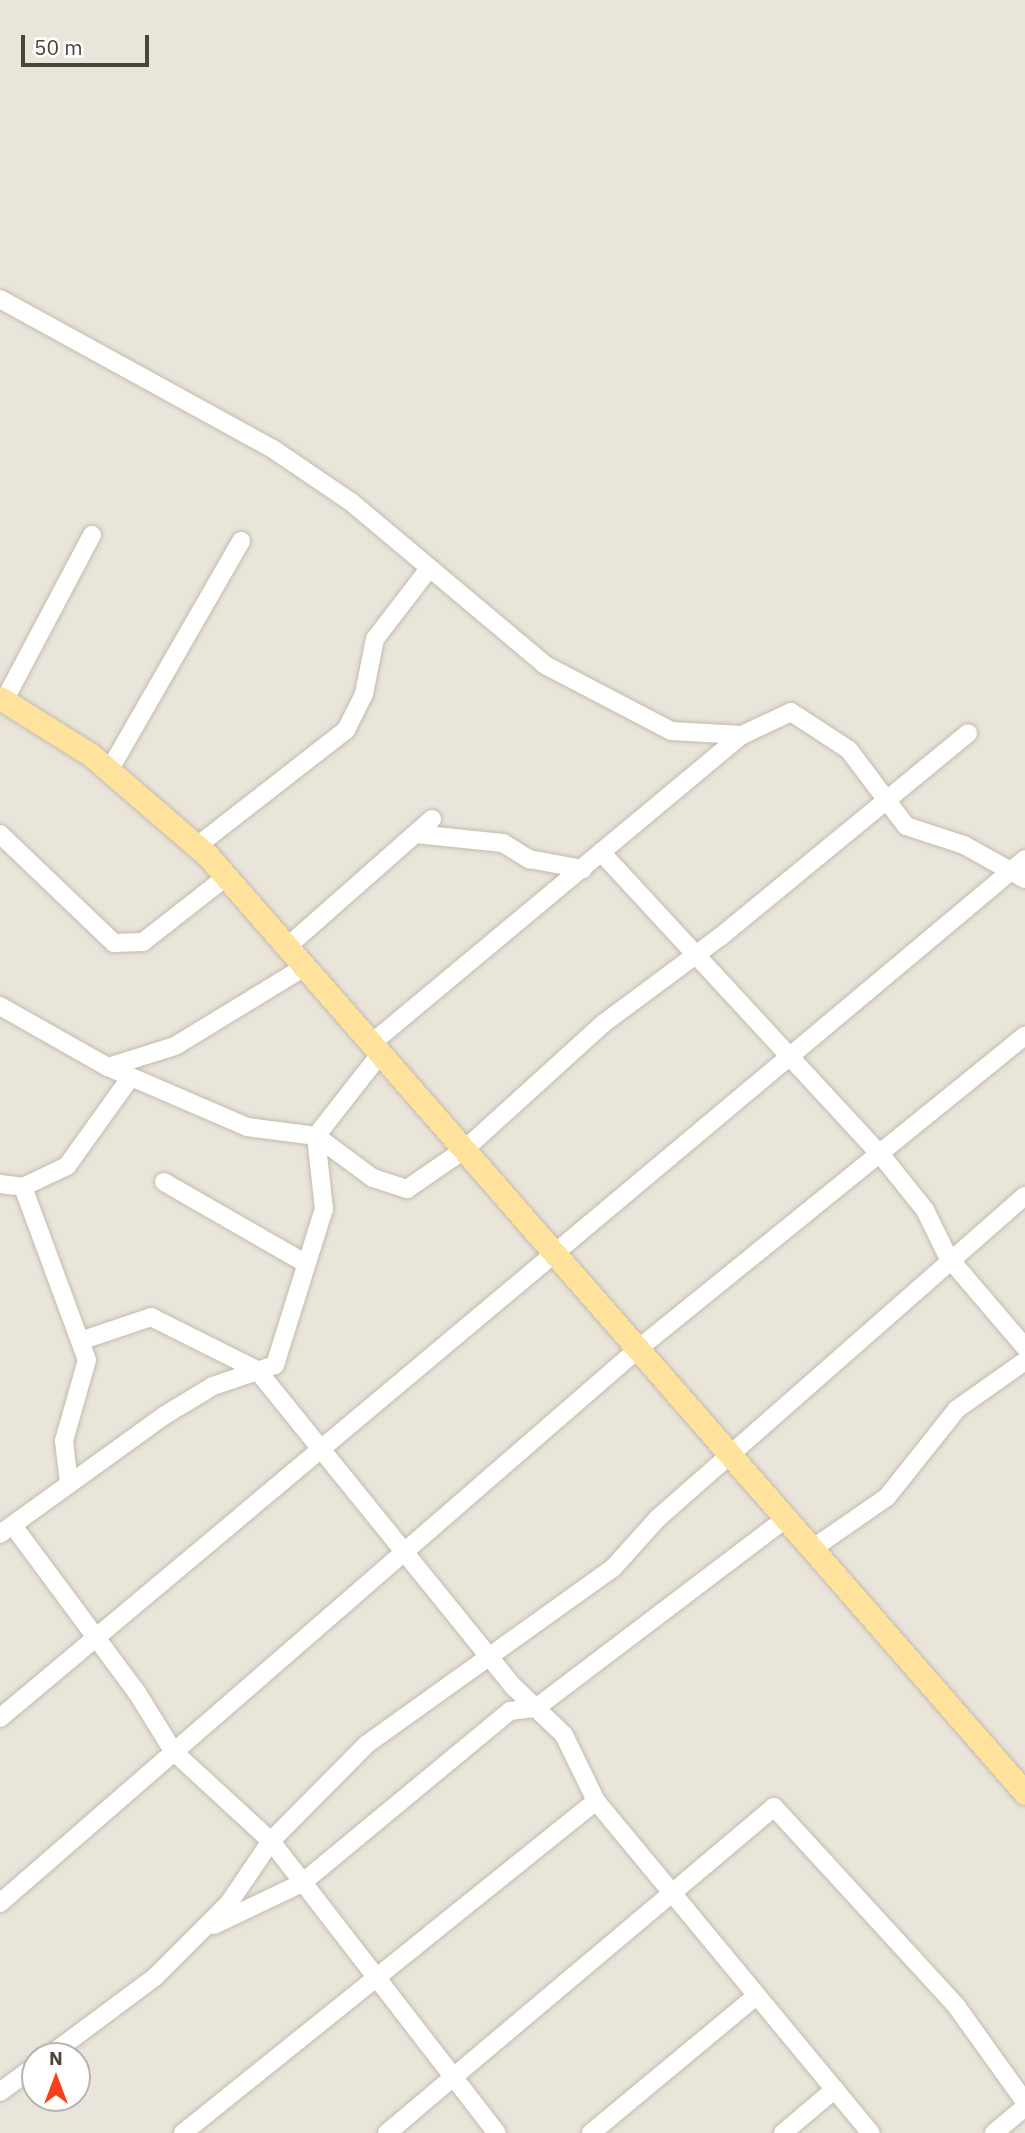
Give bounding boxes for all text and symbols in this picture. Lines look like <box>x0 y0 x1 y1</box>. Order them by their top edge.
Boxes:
scale bar <box>24 21 152 65</box>
text: 50 m <box>34 33 83 61</box>
north arrow <box>21 2042 91 2112</box>
text: N <box>49 2046 63 2070</box>

